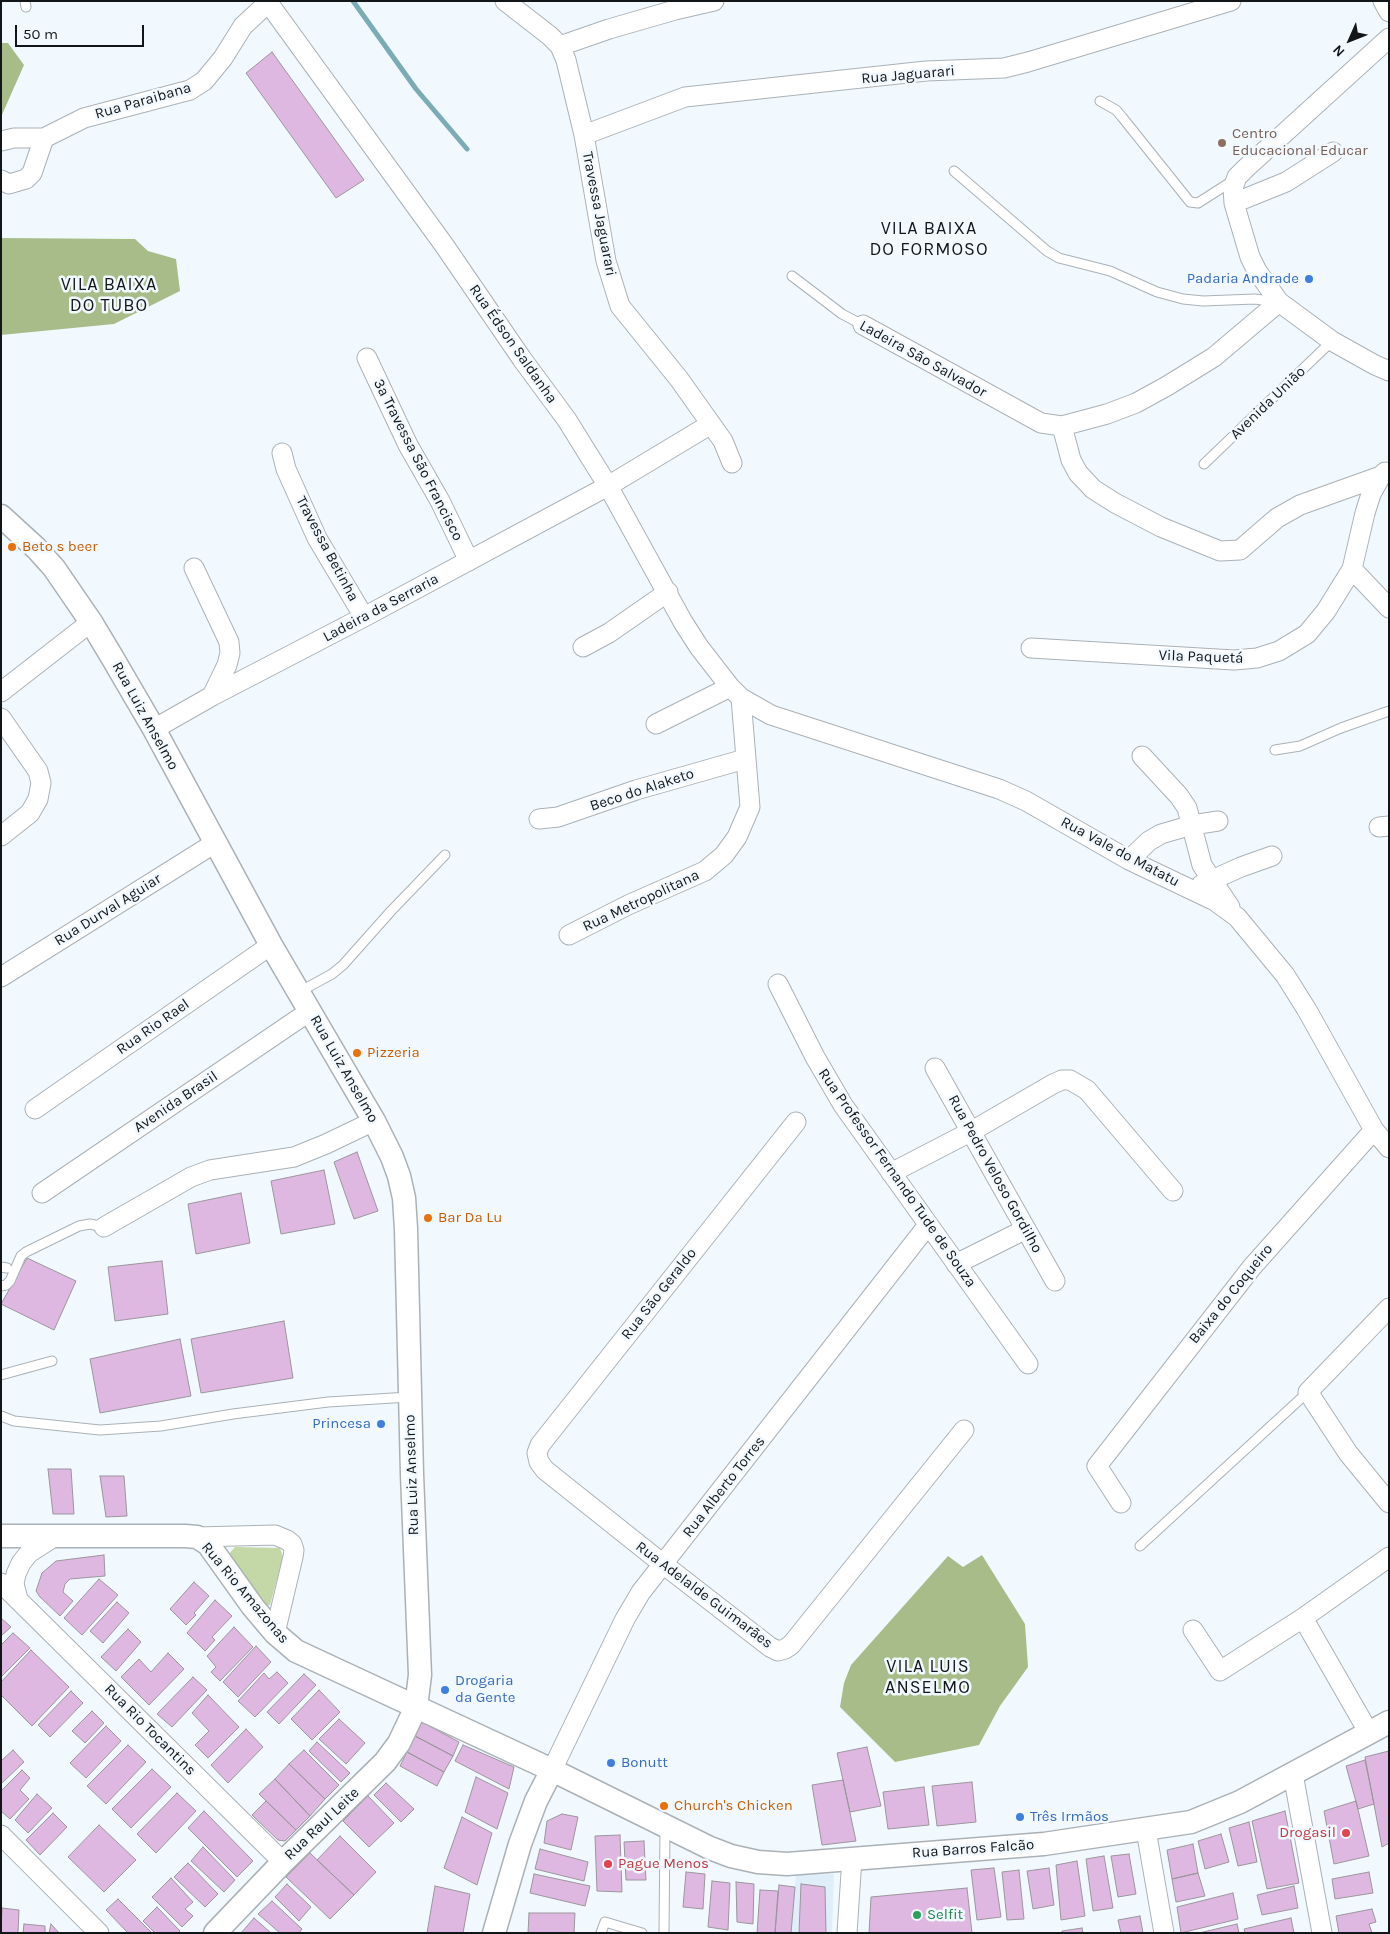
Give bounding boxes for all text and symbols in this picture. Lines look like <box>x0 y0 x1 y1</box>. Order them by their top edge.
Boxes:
scale bar <box>18 15 146 47</box>
north arrow <box>1325 15 1375 65</box>
text: 50 m <box>23 25 58 43</box>
text: N <box>1329 41 1348 60</box>
street label: Rua Jaguarari <box>861 62 955 88</box>
street label: Rua Paraibana <box>93 79 193 123</box>
place label: Centro Educacional Educar <box>1232 125 1368 160</box>
marker: Centro Educacional Educar <box>1216 137 1228 149</box>
street label: Travessa Jaguarari <box>578 150 620 278</box>
district label: VILA BAIXA DO FORMOSO <box>868 218 990 260</box>
place label: Padaria Andrade <box>1187 270 1299 288</box>
marker: Padaria Andrade <box>1303 273 1315 285</box>
district label: VILA BAIXA DO TUBO <box>59 274 159 316</box>
street label: Rua Édson Saldanha <box>465 281 561 407</box>
street label: Ladeira São Salvador <box>856 317 990 401</box>
street label: Avenida União <box>1227 363 1309 443</box>
street label: 3ª Travessa São Francisco <box>369 376 467 544</box>
street label: Travessa Betinha <box>292 493 362 605</box>
place label: Beto s beer <box>22 538 98 556</box>
marker: Beto s beer <box>6 541 18 553</box>
street label: Ladeira da Serraria <box>320 570 442 646</box>
street label: Vila Paquetá <box>1158 647 1244 667</box>
street label: Rua Luiz Anselmo <box>108 659 182 773</box>
street label: Beco do Alaketo <box>588 765 696 815</box>
street label: Rua Vale do Matatu <box>1058 813 1182 891</box>
street label: Rua Metropolitana <box>580 866 702 936</box>
street label: Rua Durval Aguiar <box>51 870 165 950</box>
street label: Rua Rio Rael <box>113 995 193 1059</box>
street label: Rua Luiz Anselmo <box>306 1012 382 1126</box>
place label: Pizzeria <box>367 1044 420 1062</box>
marker: Pizzeria <box>351 1047 363 1059</box>
street label: Rua Professor Fernando Tude de Souza <box>814 1065 980 1291</box>
street label: Avenida Brasil <box>131 1067 221 1137</box>
street label: Rua Pedro Veloso Gordilho <box>944 1092 1046 1256</box>
place label: Bar Da Lu <box>438 1209 502 1227</box>
marker: Bar Da Lu <box>422 1212 434 1224</box>
street label: Baixa do Coqueiro <box>1185 1240 1277 1348</box>
street label: Rua Sāo Geraldo <box>618 1245 700 1343</box>
street label: Rua Luiz Anselmo <box>401 1414 423 1536</box>
place label: Princesa <box>312 1415 371 1433</box>
marker: Princesa <box>375 1418 387 1430</box>
street label: Rua Alberto Torres <box>679 1433 769 1541</box>
street label: Rua Adelalde Guimarães <box>632 1538 776 1652</box>
street label: Rua Rio Amazonas <box>197 1539 293 1647</box>
district label: VILA LUIS ANSELMO <box>884 1656 972 1698</box>
place label: Drogaria da Gente <box>455 1672 515 1707</box>
street label: Rua Rio Tocantins <box>100 1680 200 1780</box>
marker: Drogaria da Gente <box>439 1684 451 1696</box>
place label: Bonutt <box>621 1754 668 1772</box>
marker: Bonutt <box>605 1757 617 1769</box>
street label: Rua Raul Leite <box>281 1784 363 1864</box>
place label: Church's Chicken <box>674 1797 793 1815</box>
marker: Church's Chicken <box>658 1800 670 1812</box>
place label: Três Irmãos <box>1030 1808 1109 1826</box>
marker: Três Irmãos <box>1014 1811 1026 1823</box>
place label: Drogasil <box>1279 1824 1336 1842</box>
marker: Drogasil <box>1340 1827 1352 1839</box>
street label: Rua Barros Falcão <box>911 1836 1035 1862</box>
place label: Pague Menos <box>618 1855 709 1873</box>
marker: Pague Menos <box>602 1858 614 1870</box>
place label: Selfit <box>927 1906 963 1924</box>
marker: Selfit <box>911 1909 923 1921</box>

